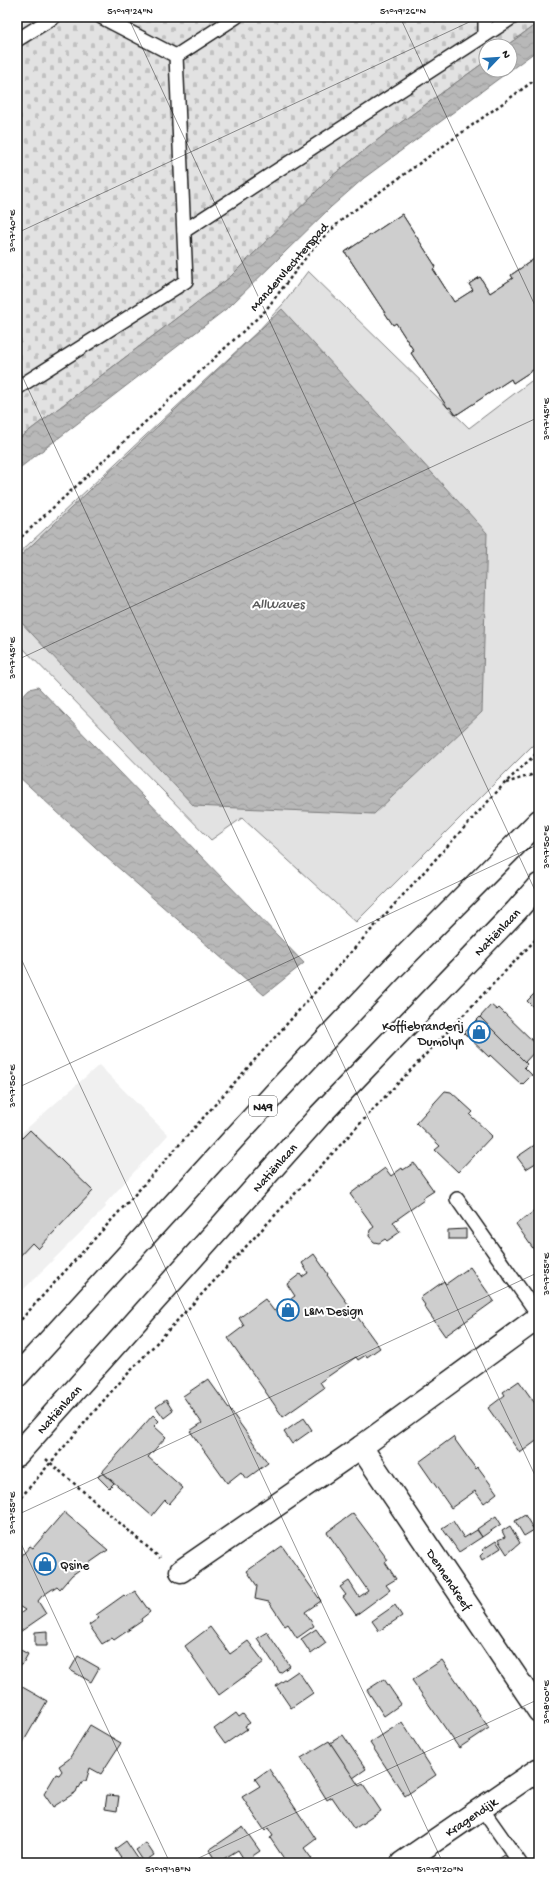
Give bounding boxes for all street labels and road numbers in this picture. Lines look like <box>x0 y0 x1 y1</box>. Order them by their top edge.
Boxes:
street label: Mandenvlechterspad <box>247 219 333 315</box>
street label: Natiënlaan <box>472 906 525 960</box>
road number: N49 <box>249 1096 277 1116</box>
street label: Natiënlaan <box>250 1140 302 1196</box>
street label: Natiënlaan <box>34 1382 86 1438</box>
street label: Dennendreef <box>421 1546 474 1614</box>
street label: Kragendijk <box>443 1794 502 1841</box>

